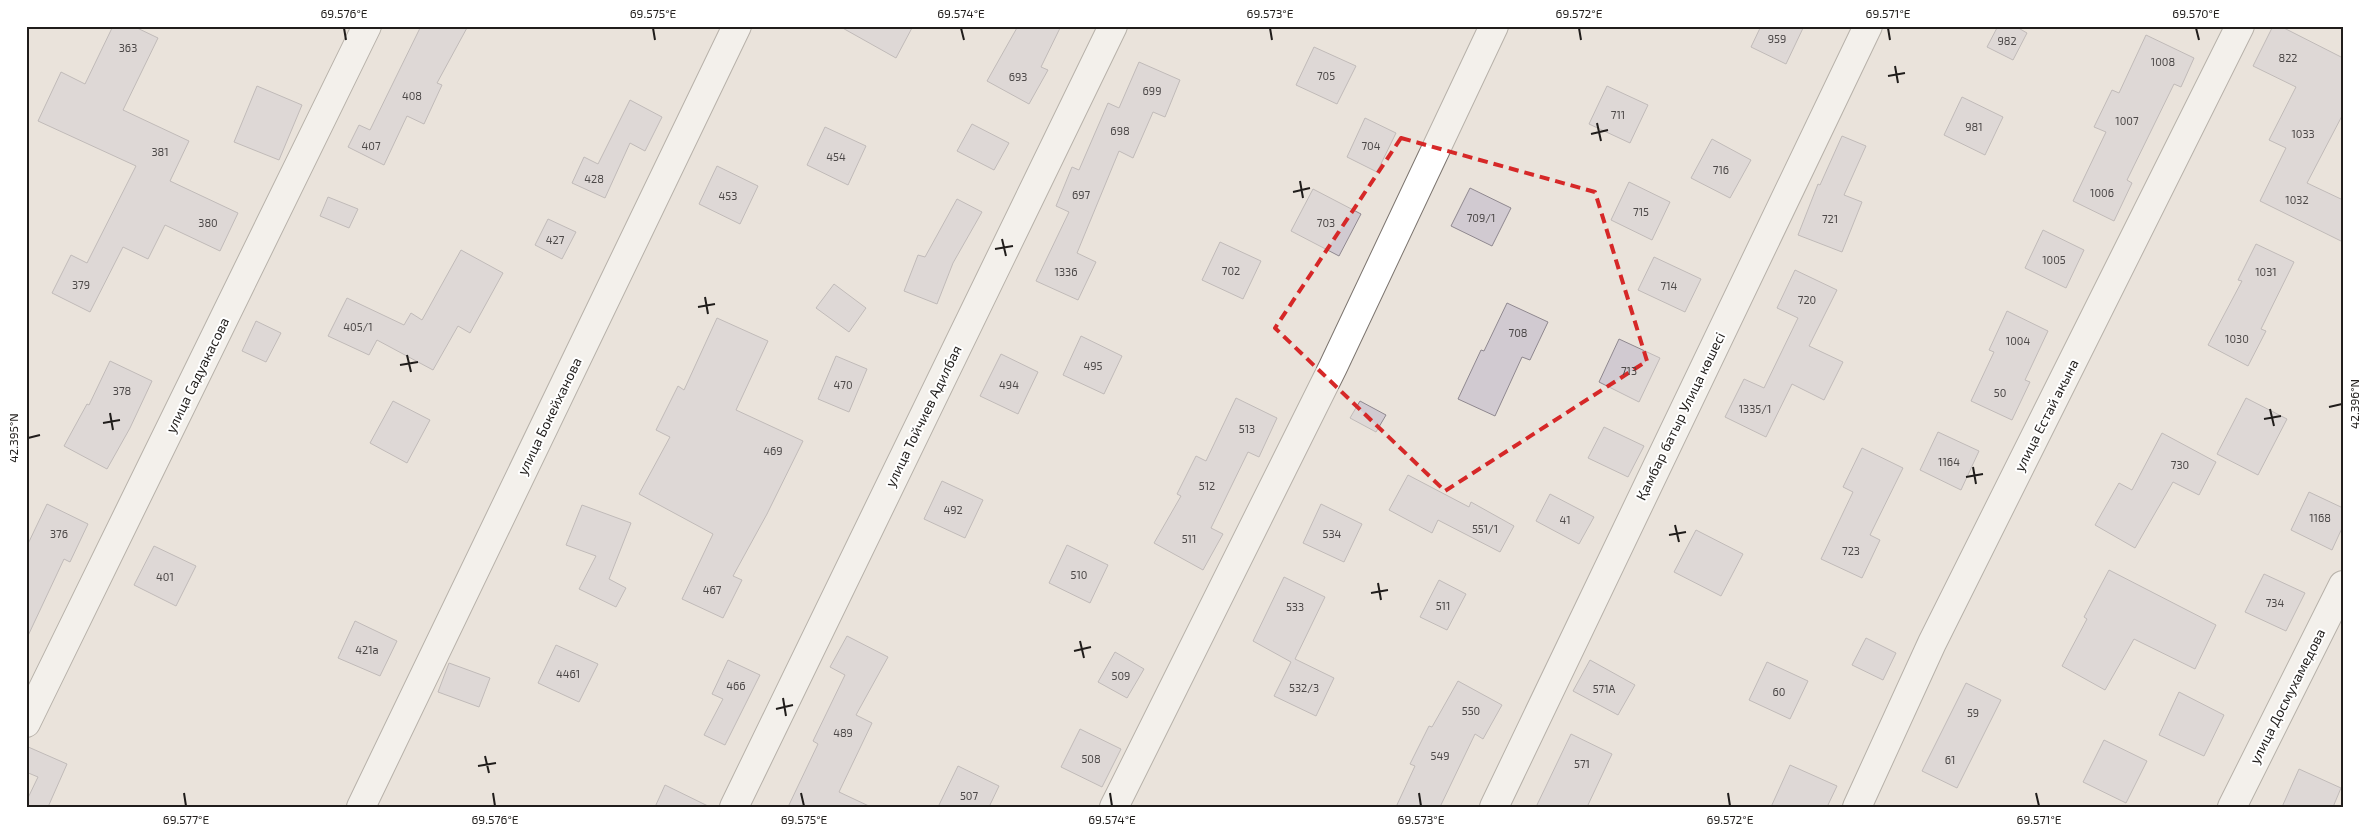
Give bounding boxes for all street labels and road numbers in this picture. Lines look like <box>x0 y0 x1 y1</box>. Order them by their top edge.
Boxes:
street label: улица Садуакасова <box>162 314 232 436</box>
street label: Қамбар батыр Улица көшесі <box>1632 329 1728 503</box>
street label: улица Тойчиев Адилбая <box>881 342 965 490</box>
street label: улица Бокейханова <box>513 354 585 478</box>
street label: улица Естай акына <box>2010 356 2082 474</box>
street label: улица Досмухамедова <box>2246 626 2328 766</box>

